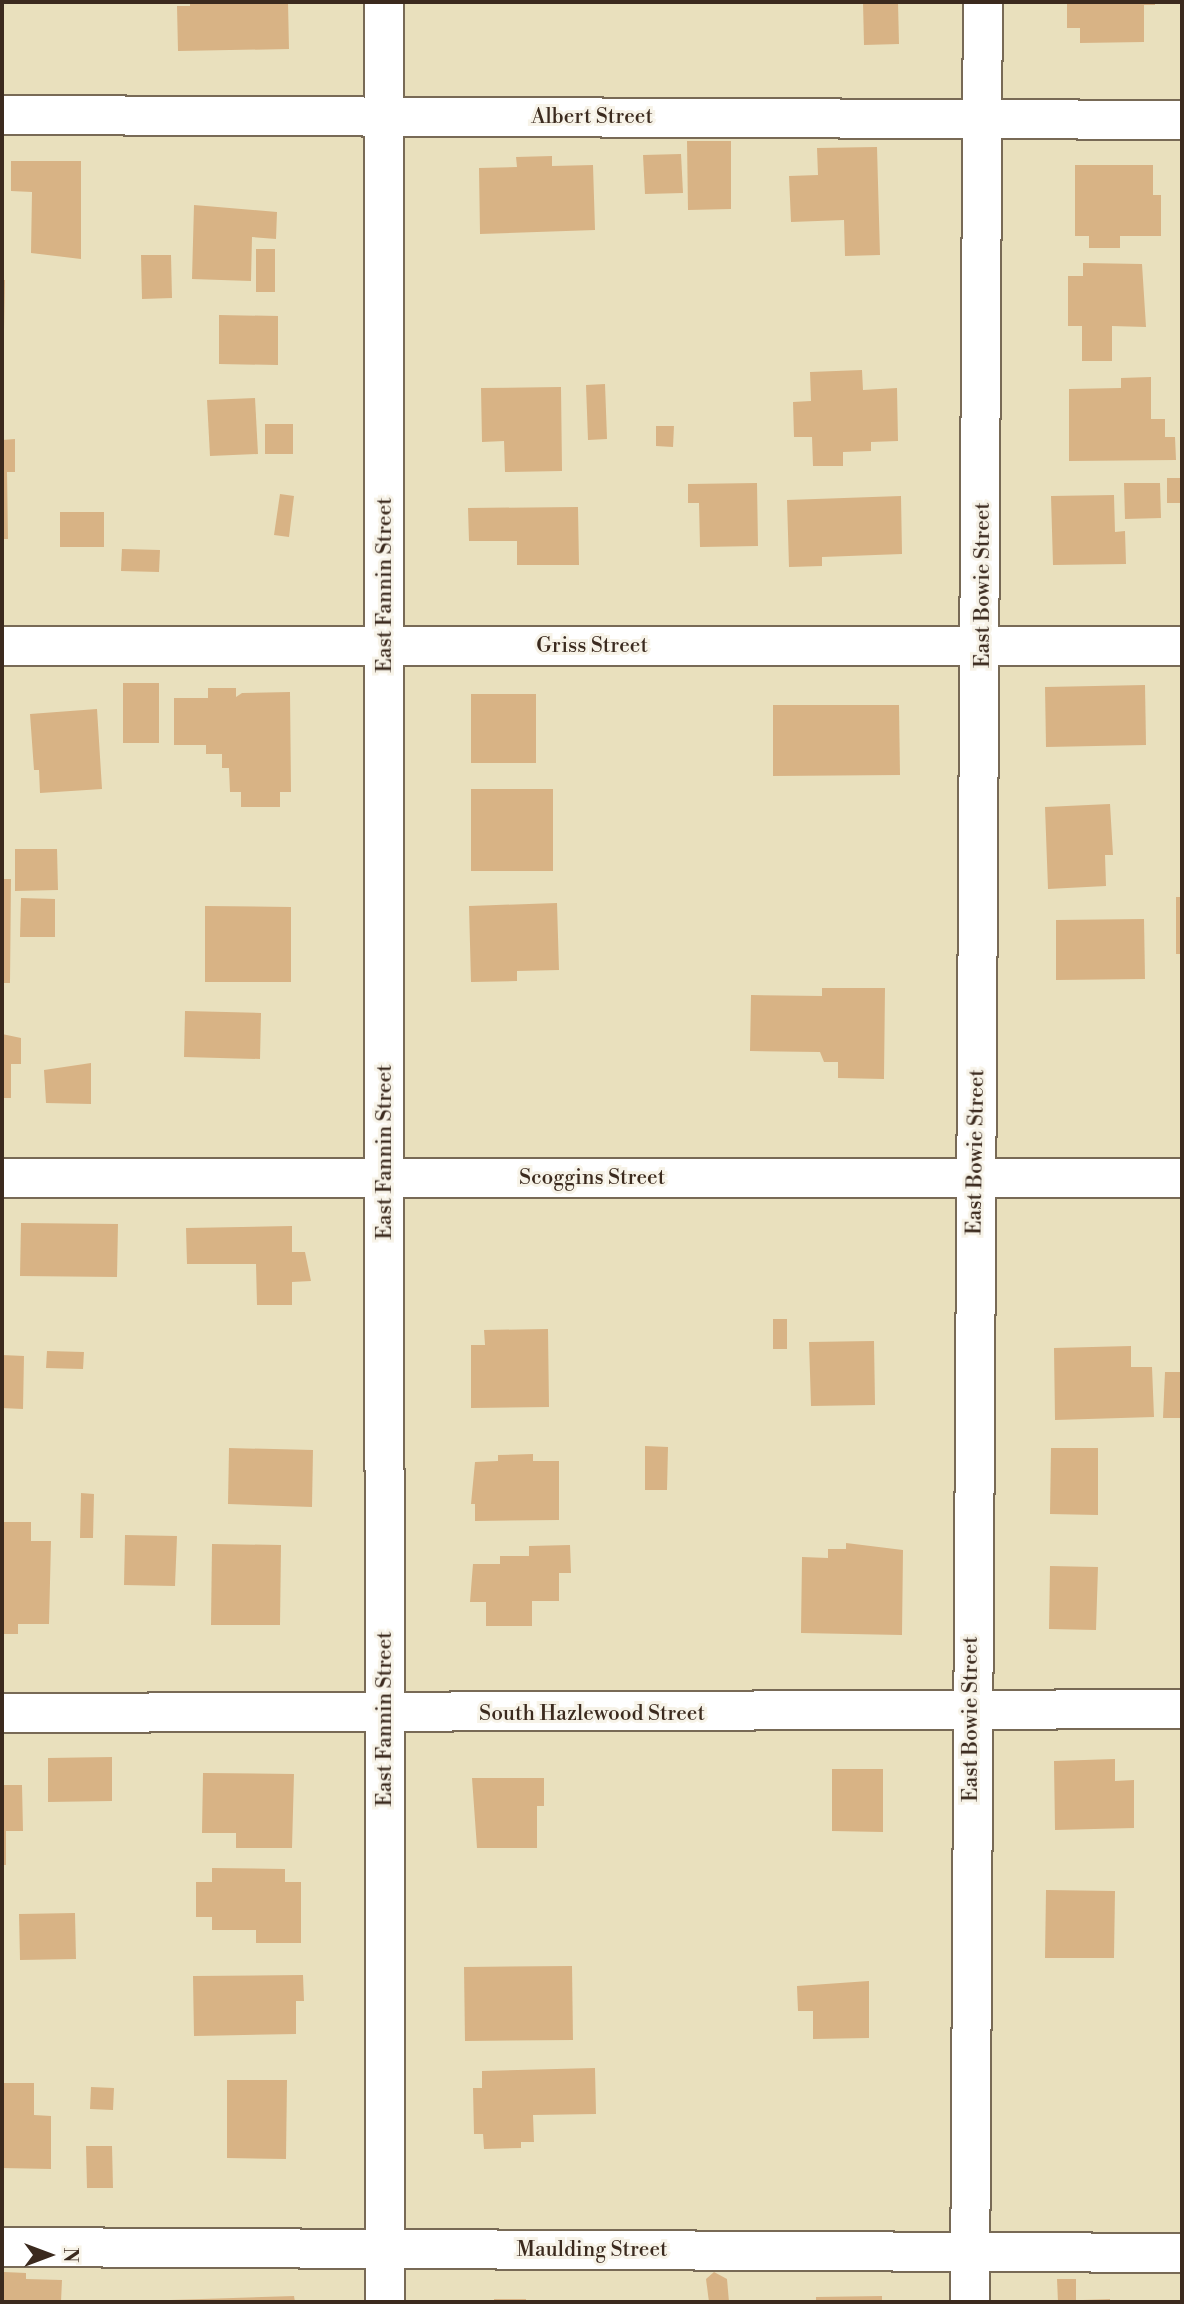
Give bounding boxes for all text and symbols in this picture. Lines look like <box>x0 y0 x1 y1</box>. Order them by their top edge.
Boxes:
street label: Albert Street <box>531 104 653 130</box>
street label: East Fannin Street <box>372 497 398 673</box>
street label: East Bowie Street <box>970 502 996 668</box>
street label: Griss Street <box>536 633 648 659</box>
street label: East Fannin Street <box>372 1064 398 1240</box>
street label: East Bowie Street <box>962 1069 990 1235</box>
street label: Scoggins Street <box>519 1165 665 1191</box>
street label: East Fannin Street <box>372 1631 398 1807</box>
street label: East Bowie Street <box>958 1636 984 1802</box>
street label: South Hazlewood Street <box>479 1701 705 1727</box>
north arrow <box>14 2220 84 2290</box>
street label: Maulding Street <box>517 2237 667 2263</box>
text: N <box>58 2247 82 2263</box>

